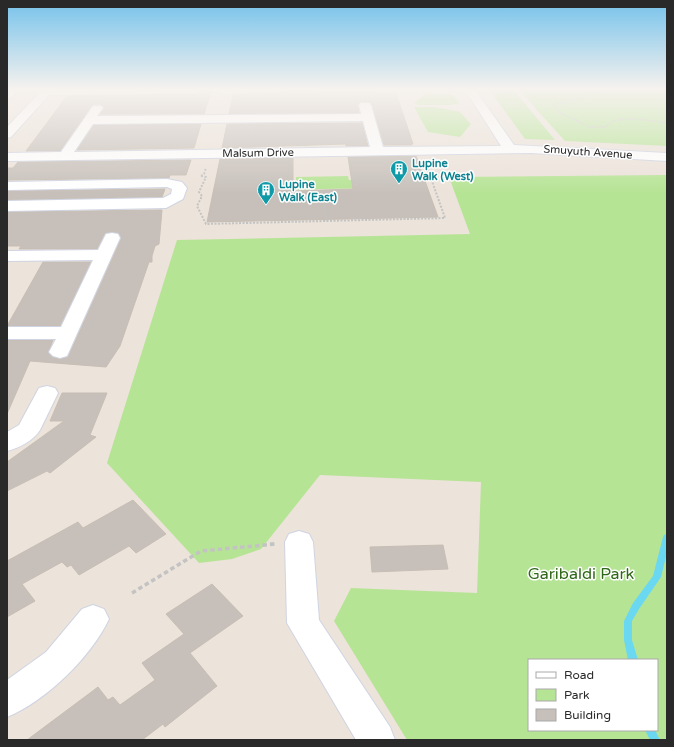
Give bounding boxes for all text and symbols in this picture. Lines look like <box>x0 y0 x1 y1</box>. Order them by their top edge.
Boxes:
street label: Smuyuth Avenue <box>543 142 633 162</box>
street label: Malsum Drive <box>222 146 294 160</box>
place label: Lupine Walk (West) <box>412 157 474 183</box>
building icon: Lupine Walk (West) <box>389 159 409 184</box>
place label: Lupine Walk (East) <box>279 178 338 204</box>
building icon: Lupine Walk (East) <box>256 180 276 205</box>
park label: Garibaldi Park <box>528 564 635 584</box>
legend <box>528 659 658 731</box>
text: Road <box>564 668 594 682</box>
text: Park <box>564 688 590 702</box>
text: Building <box>564 708 611 722</box>

